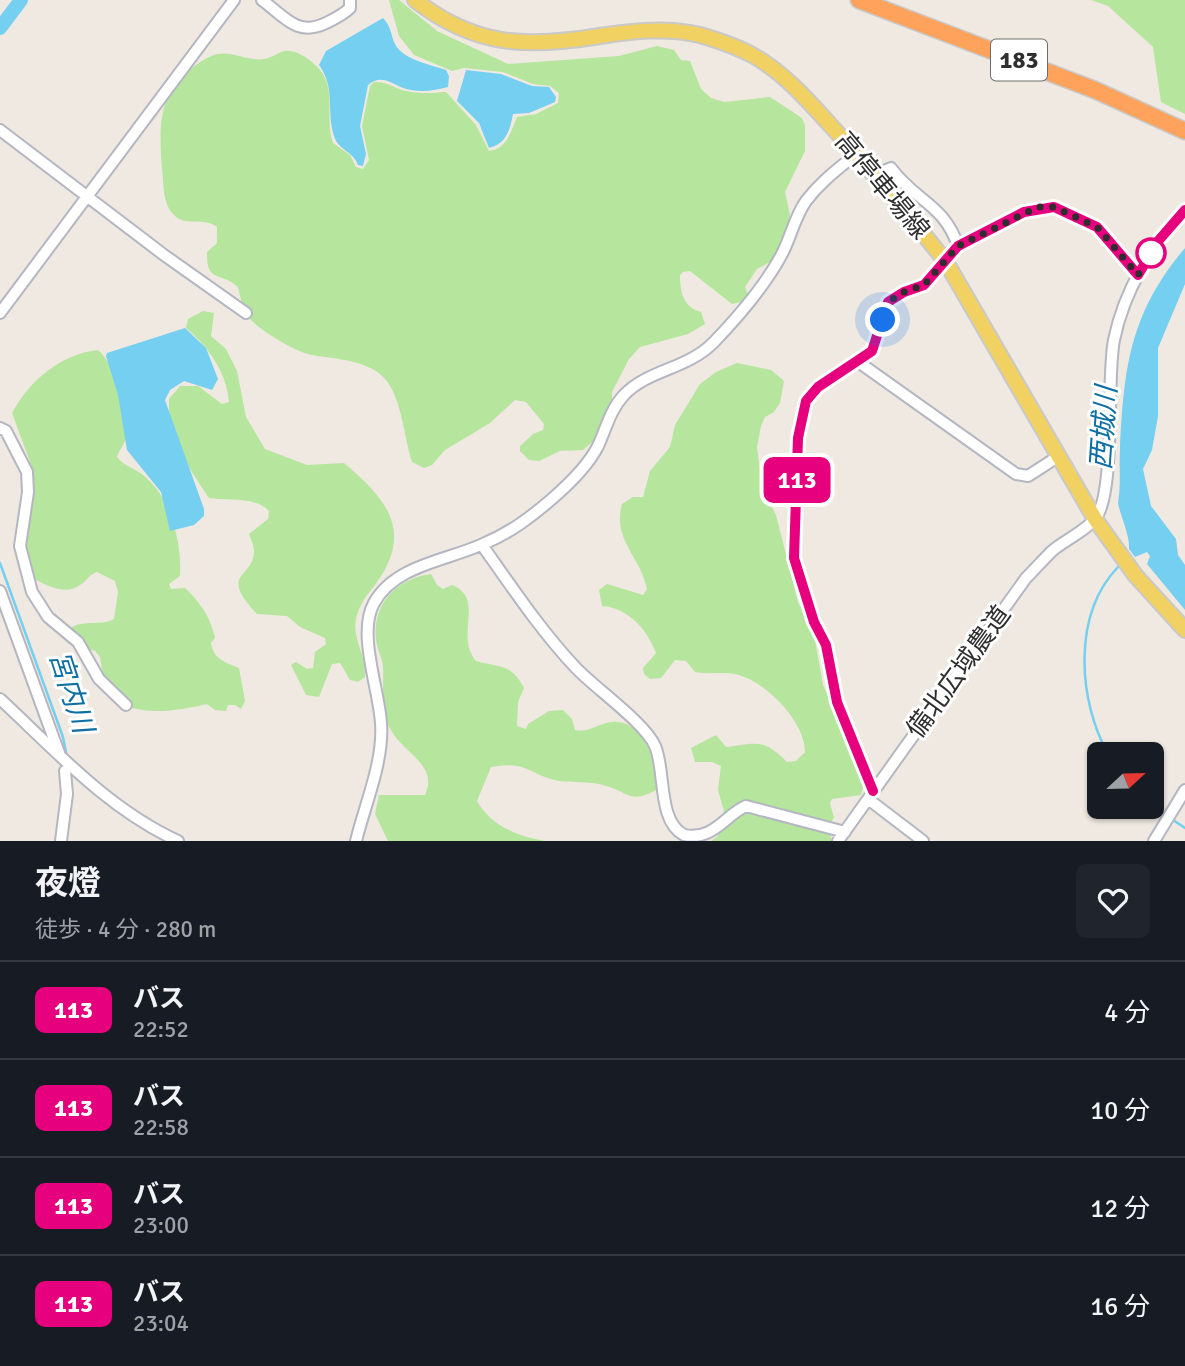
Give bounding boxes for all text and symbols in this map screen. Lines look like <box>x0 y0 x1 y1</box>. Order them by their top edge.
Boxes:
road number: 183 <box>991 40 1047 80</box>
street label: 高停車場線 <box>828 126 936 246</box>
unlabelled marker <box>1136 238 1166 268</box>
your location <box>865 302 900 337</box>
water label: 西城川 <box>1084 382 1124 471</box>
line badge: 113 <box>757 457 837 503</box>
text: 113 <box>778 465 816 495</box>
street label: 備北広域農道 <box>900 599 1018 745</box>
water label: 宮内川 <box>42 647 101 740</box>
north arrow <box>1087 742 1164 819</box>
map controls <box>1087 742 1164 819</box>
text: 夜燈 <box>35 863 101 904</box>
button: heart <box>1076 864 1150 938</box>
text: 徒歩 · 4 分 · 280 m <box>35 915 216 944</box>
text: バス <box>133 983 185 1015</box>
text: 113 <box>54 995 93 1025</box>
text: 4 分 <box>1104 997 1150 1029</box>
text: 22:52 <box>133 1015 189 1044</box>
text: バス <box>133 1081 185 1113</box>
text: 113 <box>54 1093 93 1123</box>
text: 10 分 <box>1090 1095 1150 1127</box>
text: 22:58 <box>133 1113 189 1142</box>
text: バス <box>133 1179 185 1211</box>
text: 113 <box>54 1191 93 1221</box>
text: 12 分 <box>1090 1193 1150 1225</box>
text: 23:00 <box>133 1211 189 1240</box>
text: バス <box>133 1277 185 1309</box>
text: 113 <box>54 1289 93 1319</box>
text: 16 分 <box>1090 1291 1150 1323</box>
text: 23:04 <box>133 1309 189 1338</box>

